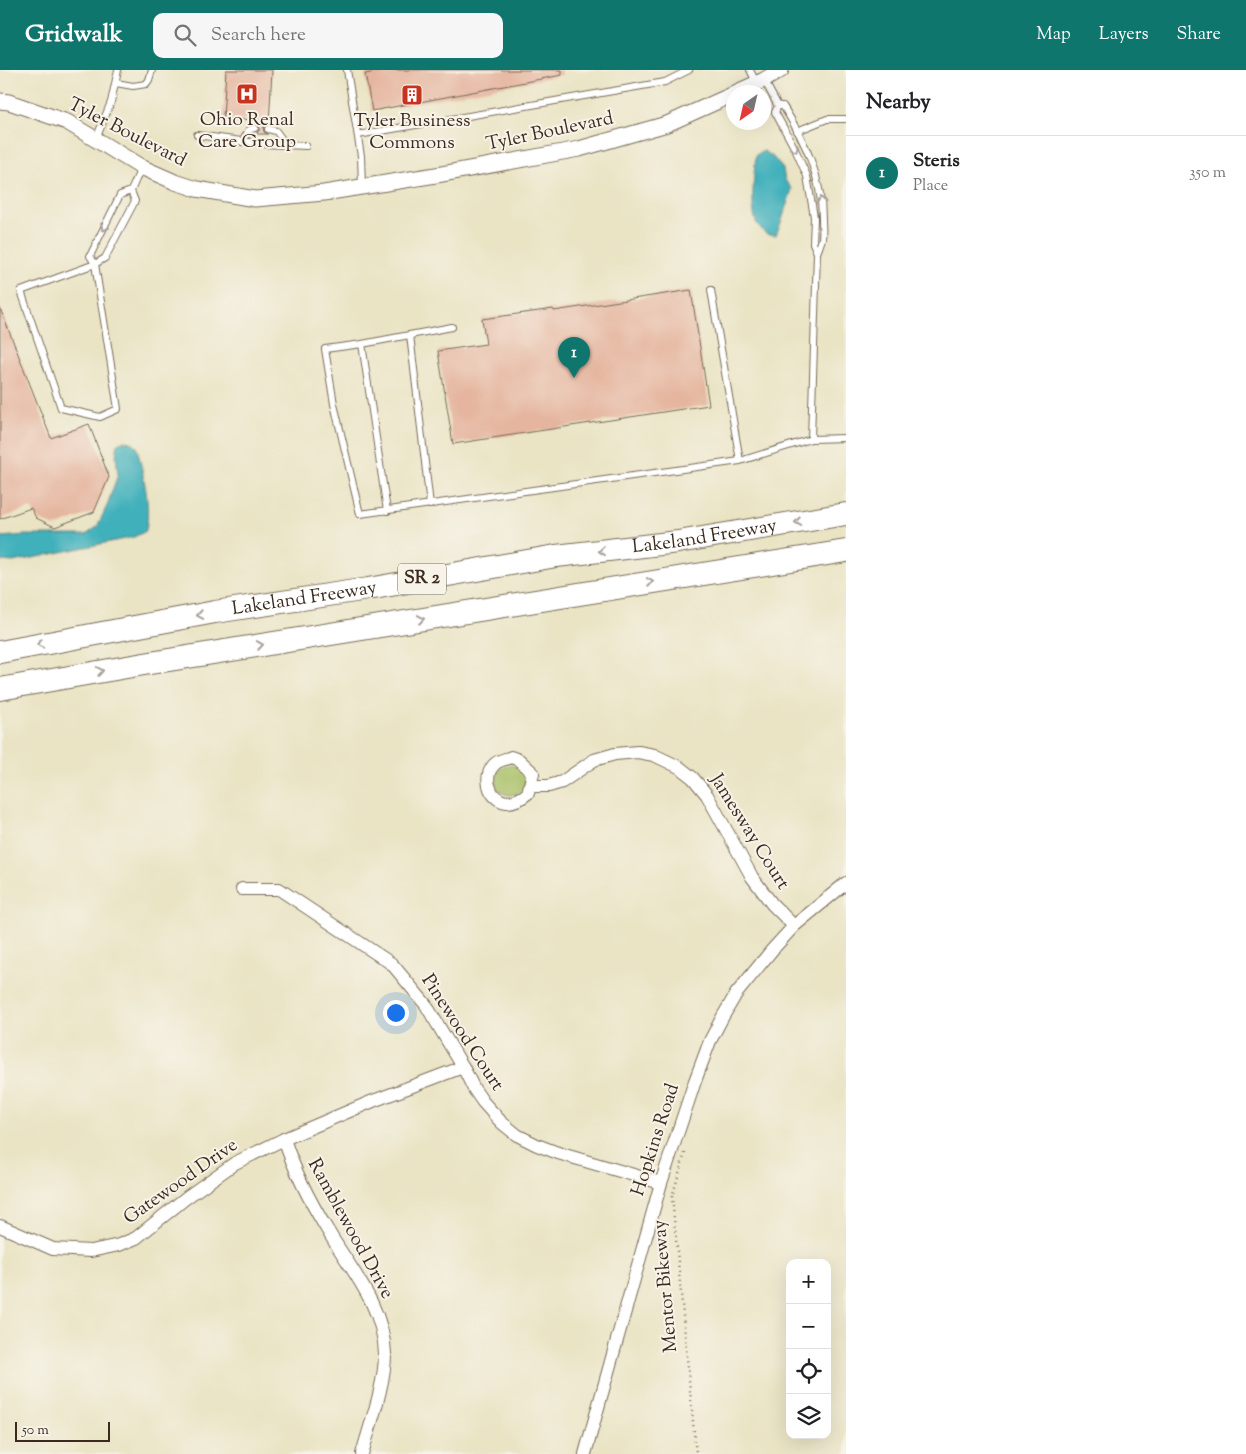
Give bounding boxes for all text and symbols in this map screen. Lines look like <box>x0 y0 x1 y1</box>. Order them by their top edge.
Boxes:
search box <box>153 13 503 58</box>
text: Gridwalk <box>25 18 123 52</box>
icon: search <box>171 21 199 49</box>
text: Search here <box>211 22 306 49</box>
text: Map <box>1036 22 1071 48</box>
text: Layers <box>1099 22 1149 48</box>
text: Share <box>1177 22 1221 48</box>
hospital icon: Ohio Renal Care Group <box>235 82 259 106</box>
building icon: Tyler Business Commons <box>400 83 424 107</box>
north arrow <box>726 85 771 130</box>
text: Nearby <box>866 88 931 118</box>
street label: Tyler Boulevard <box>63 92 191 175</box>
street label: Tyler Boulevard <box>484 105 616 159</box>
place label: Ohio Renal Care Group <box>198 107 296 156</box>
place label: Tyler Business Commons <box>354 108 470 157</box>
one-way arrow <box>789 143 799 152</box>
text: Steris <box>913 148 960 175</box>
text: 1 <box>879 162 885 185</box>
text: 350 m <box>1189 162 1226 185</box>
text: Place <box>913 175 948 198</box>
one-way arrow <box>816 196 826 204</box>
one-way arrow <box>100 223 110 232</box>
pin: 1 <box>558 337 590 378</box>
street label: Lakeland Freeway <box>631 512 779 561</box>
one-way arrow <box>794 517 802 527</box>
one-way arrow <box>598 545 606 556</box>
road number: SR 2 <box>398 564 446 594</box>
street label: Lakeland Freeway <box>230 574 379 623</box>
one-way arrow <box>646 578 654 588</box>
one-way arrow <box>196 610 205 620</box>
one-way arrow <box>416 615 425 625</box>
one-way arrow <box>36 639 45 649</box>
one-way arrow <box>256 640 264 651</box>
one-way arrow <box>95 667 104 677</box>
street label: Jamesway Court <box>702 768 796 896</box>
street label: Pinewood Court <box>414 969 510 1097</box>
your location <box>383 1000 409 1026</box>
street label: Hopkins Road <box>625 1080 687 1200</box>
street label: Gatewood Drive <box>118 1132 244 1232</box>
street label: Ramblewood Drive <box>300 1154 400 1304</box>
street label: Mentor Bikeway <box>647 1218 685 1354</box>
map controls <box>786 1259 831 1439</box>
button: + <box>786 1259 831 1304</box>
button: − <box>786 1304 831 1349</box>
button: locate <box>786 1349 831 1394</box>
button: layers <box>786 1394 831 1439</box>
scale bar <box>15 1419 110 1442</box>
text: 50 m <box>22 1421 49 1441</box>

